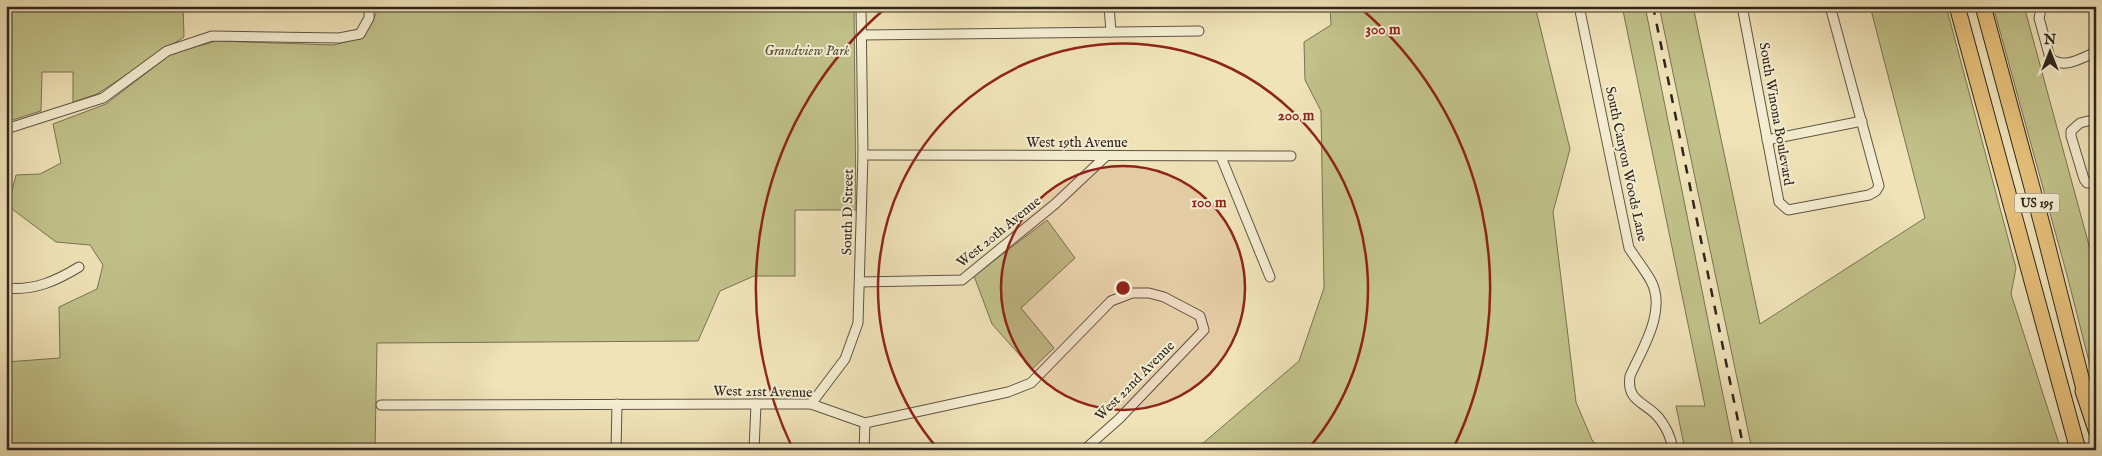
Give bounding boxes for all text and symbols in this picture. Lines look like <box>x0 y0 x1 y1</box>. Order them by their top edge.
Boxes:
text: 300 m <box>1365 20 1401 39</box>
north arrow <box>2024 28 2074 78</box>
text: N <box>2043 31 2056 49</box>
street label: South Winona Boulevard <box>1755 41 1798 187</box>
park label: Grandview Park <box>764 42 850 60</box>
street label: South Canyon Woods Lane <box>1601 85 1651 244</box>
text: 200 m <box>1278 106 1315 125</box>
street label: West 19th Avenue <box>1026 134 1128 152</box>
street label: South D Street <box>838 169 858 255</box>
street label: West 20th Avenue <box>953 192 1045 272</box>
text: 100 m <box>1191 193 1227 212</box>
road number: US 195 <box>2014 194 2060 212</box>
centre of rings <box>1114 279 1132 297</box>
street label: West 22nd Avenue <box>1091 337 1179 425</box>
street label: West 21st Avenue <box>713 382 813 402</box>

